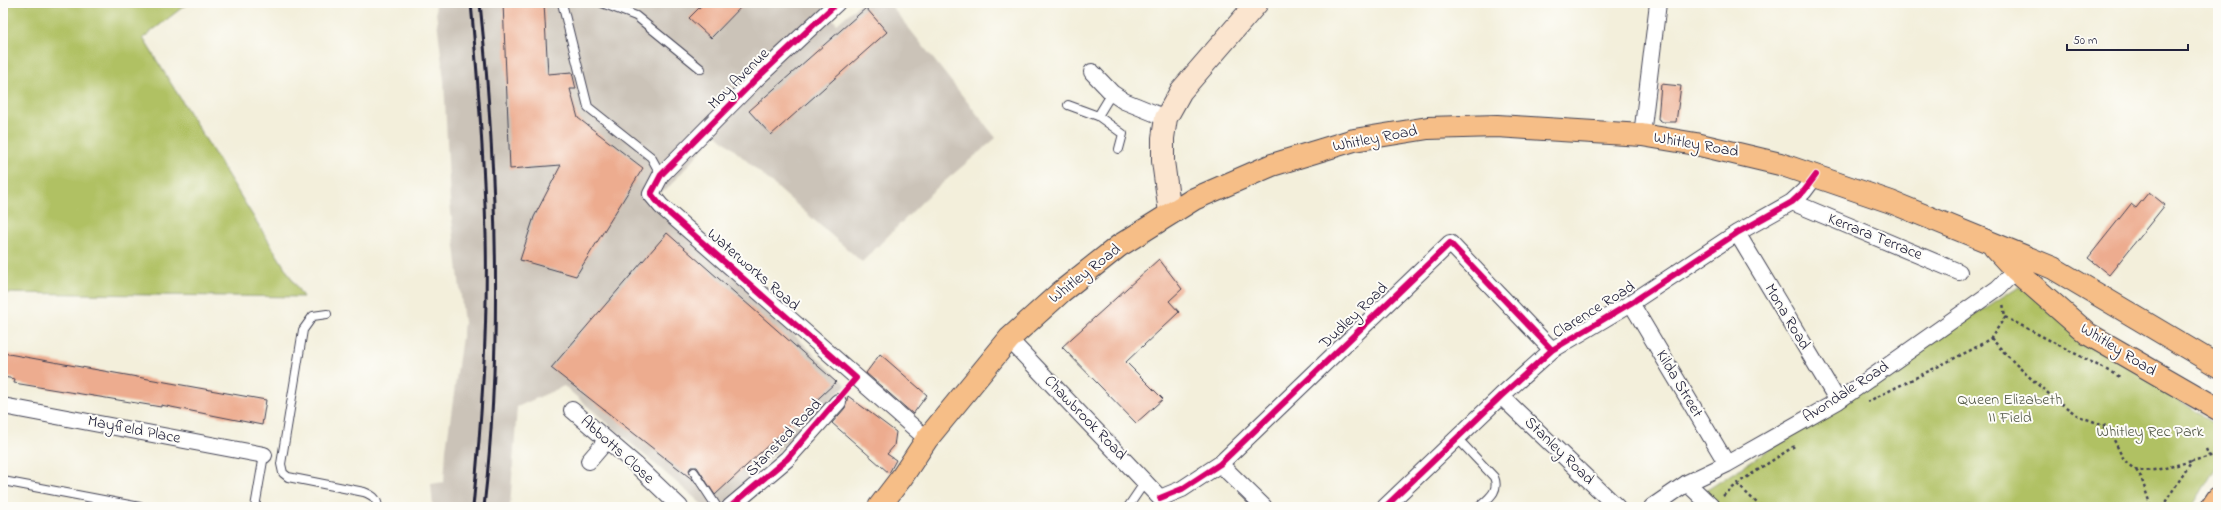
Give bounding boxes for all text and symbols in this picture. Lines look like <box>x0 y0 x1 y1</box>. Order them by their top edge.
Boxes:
scale bar <box>2067 26 2188 52</box>
text: 50 m <box>2073 32 2097 50</box>
street label: Moy Avenue <box>703 42 776 115</box>
street label: Whitley Road <box>1331 119 1419 159</box>
street label: Whitley Road <box>1652 126 1740 164</box>
street label: Kerrara Terrace <box>1824 207 1927 267</box>
street label: Waterworks Road <box>701 223 805 317</box>
street label: Whitley Road <box>1044 238 1126 310</box>
street label: Clarence Road <box>1548 275 1640 345</box>
street label: Dudley Road <box>1314 277 1394 356</box>
street label: Mona Road <box>1758 279 1816 355</box>
street label: Whitley Road <box>2075 317 2161 383</box>
street label: Kilda Street <box>1649 346 1709 423</box>
street label: Avondale Road <box>1798 355 1894 429</box>
street label: Chawbrook Road <box>1038 370 1132 466</box>
park label: Queen Elizabeth II Field <box>1958 388 2062 430</box>
street label: Stansted Road <box>740 393 828 483</box>
street label: Mayfield Place <box>85 409 183 451</box>
street label: Abbotts Close <box>575 410 660 490</box>
street label: Stanley Road <box>1518 411 1600 491</box>
park label: Whitley Rec Park <box>2096 420 2205 444</box>

